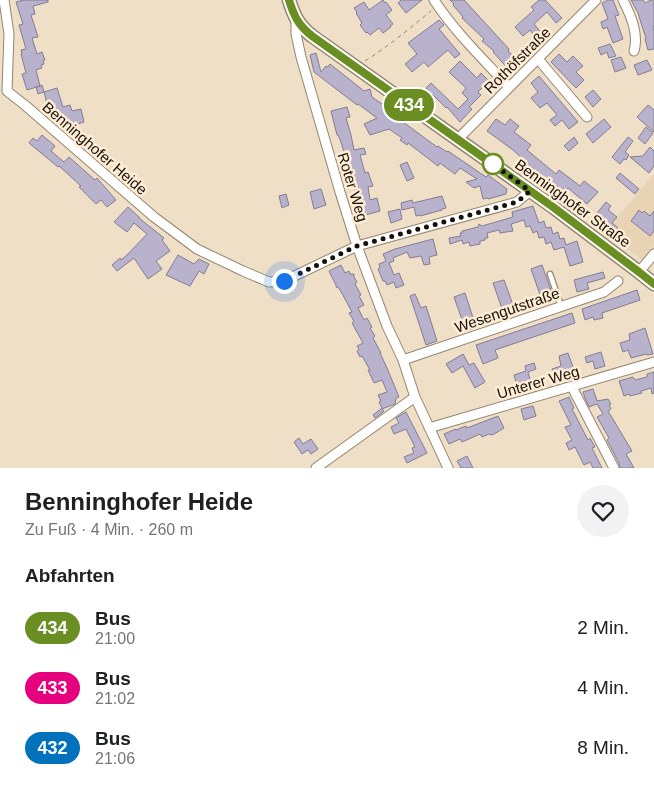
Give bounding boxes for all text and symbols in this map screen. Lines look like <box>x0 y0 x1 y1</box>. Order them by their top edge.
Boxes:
street label: Rothöfstraße <box>480 23 554 97</box>
line badge: 434 <box>380 89 438 121</box>
text: 434 <box>394 95 424 115</box>
street label: Benninghofer Heide <box>39 98 151 198</box>
street label: Roter Weg <box>334 150 372 224</box>
unlabelled marker <box>482 153 504 175</box>
street label: Benninghofer Straße <box>512 155 634 251</box>
your location <box>272 269 297 294</box>
street label: Wesengutstraße <box>452 284 562 336</box>
street label: Unterer Weg <box>495 362 581 402</box>
button: heart <box>577 485 629 537</box>
text: Benninghofer Heide <box>25 488 253 515</box>
text: Zu Fuß · 4 Min. · 260 m <box>25 521 193 538</box>
text: Abfahrten <box>25 565 115 586</box>
text: Bus <box>95 608 131 629</box>
text: 2 Min. <box>577 617 629 638</box>
text: 434 <box>37 618 68 638</box>
text: 21:00 <box>95 630 135 647</box>
text: Bus <box>95 668 131 689</box>
text: 4 Min. <box>577 677 629 698</box>
text: 433 <box>37 678 68 698</box>
text: 21:02 <box>95 690 135 707</box>
text: Bus <box>95 728 131 749</box>
text: 8 Min. <box>577 737 629 758</box>
text: 432 <box>37 738 68 758</box>
text: 21:06 <box>95 750 135 767</box>

